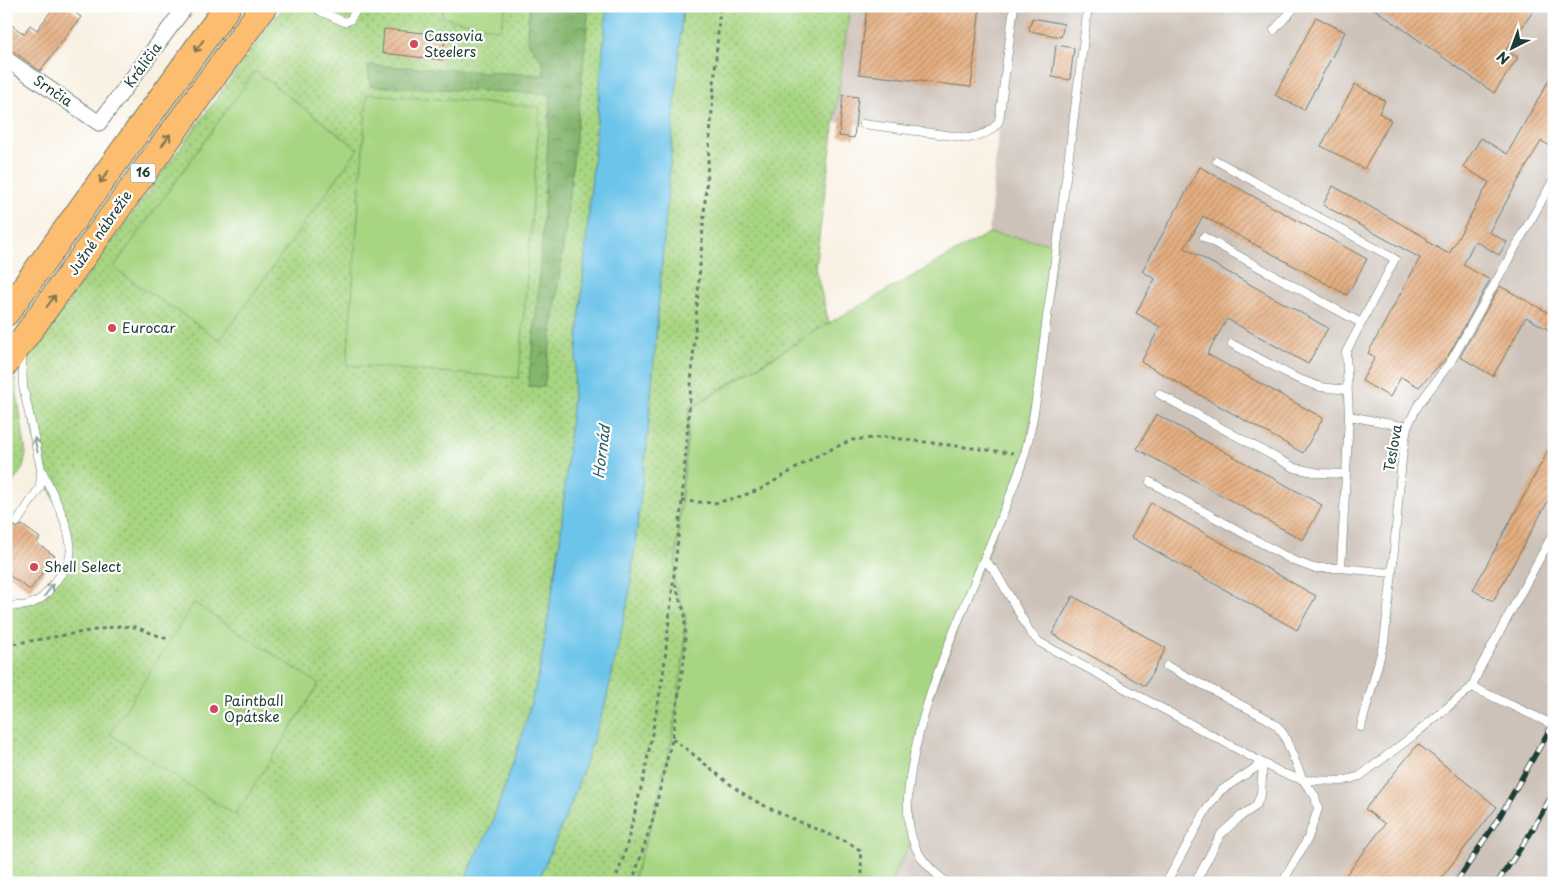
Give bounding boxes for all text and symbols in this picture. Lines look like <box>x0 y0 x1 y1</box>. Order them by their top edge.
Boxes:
north arrow <box>1488 22 1538 72</box>
place label: Cassovia Steelers <box>424 25 483 62</box>
street label: Králičia <box>119 37 167 92</box>
marker: Cassovia Steelers <box>408 38 420 50</box>
one-way arrow <box>194 39 205 52</box>
text: N <box>1492 47 1514 70</box>
street label: Srnčia <box>29 70 77 112</box>
one-way arrow <box>161 133 171 147</box>
road number: 16 <box>130 164 156 182</box>
one-way arrow <box>99 170 109 184</box>
street label: Južné nábrežie <box>62 186 137 279</box>
one-way arrow <box>46 295 57 308</box>
place label: Eurocar <box>122 317 176 338</box>
marker: Eurocar <box>106 322 118 334</box>
water label: Hornád <box>586 422 615 480</box>
street label: Teslova <box>1378 422 1407 473</box>
one-way arrow <box>31 438 41 454</box>
place label: Shell Select <box>44 556 122 577</box>
marker: Shell Select <box>28 561 40 573</box>
one-way arrow <box>44 583 54 597</box>
place label: Paintball Opátske <box>224 690 284 727</box>
marker: Paintball Opátske <box>208 703 220 715</box>

